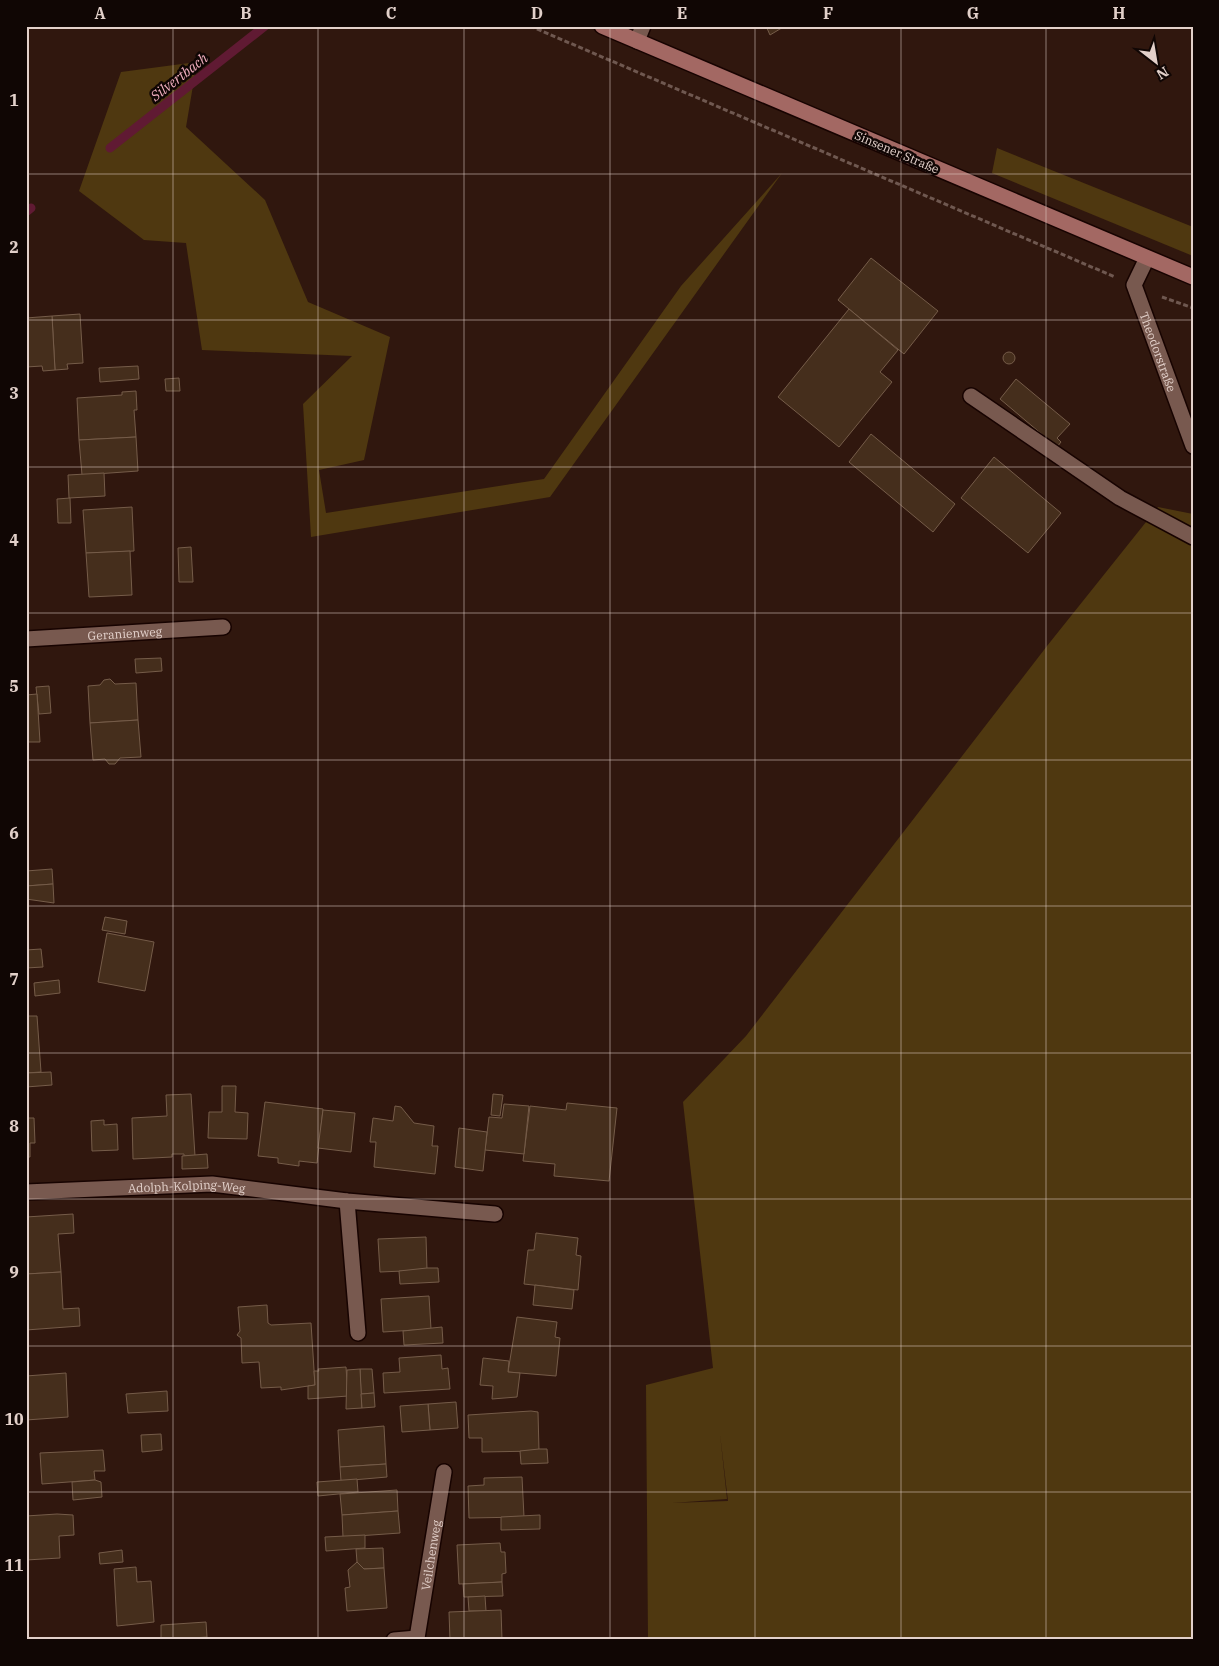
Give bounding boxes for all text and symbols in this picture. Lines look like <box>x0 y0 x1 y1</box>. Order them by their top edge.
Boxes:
text: A <box>94 3 106 23</box>
text: B <box>240 3 252 23</box>
text: C <box>386 3 396 23</box>
text: D <box>531 3 543 23</box>
text: E <box>677 3 687 23</box>
text: F <box>823 3 833 23</box>
text: G <box>967 3 979 23</box>
text: H <box>1113 3 1126 23</box>
north arrow <box>1132 38 1182 88</box>
water label: Silvertbach <box>146 49 211 106</box>
text: N <box>1153 63 1172 84</box>
text: 1 <box>9 90 19 110</box>
street label: Sinsener Straße <box>853 127 941 177</box>
text: 2 <box>9 237 19 257</box>
street label: Theodorstraße <box>1137 310 1180 394</box>
text: 3 <box>9 383 19 403</box>
text: 4 <box>9 530 19 550</box>
street label: Geranienweg <box>87 623 163 643</box>
text: 5 <box>9 676 19 696</box>
text: 6 <box>9 823 19 843</box>
text: 7 <box>9 969 19 989</box>
text: 8 <box>9 1116 19 1136</box>
street label: Adolph-Kolping-Weg <box>128 1176 247 1196</box>
text: 9 <box>9 1262 19 1282</box>
text: 10 <box>4 1409 24 1429</box>
street label: Veilchenweg <box>417 1518 444 1591</box>
text: 11 <box>4 1555 24 1575</box>

